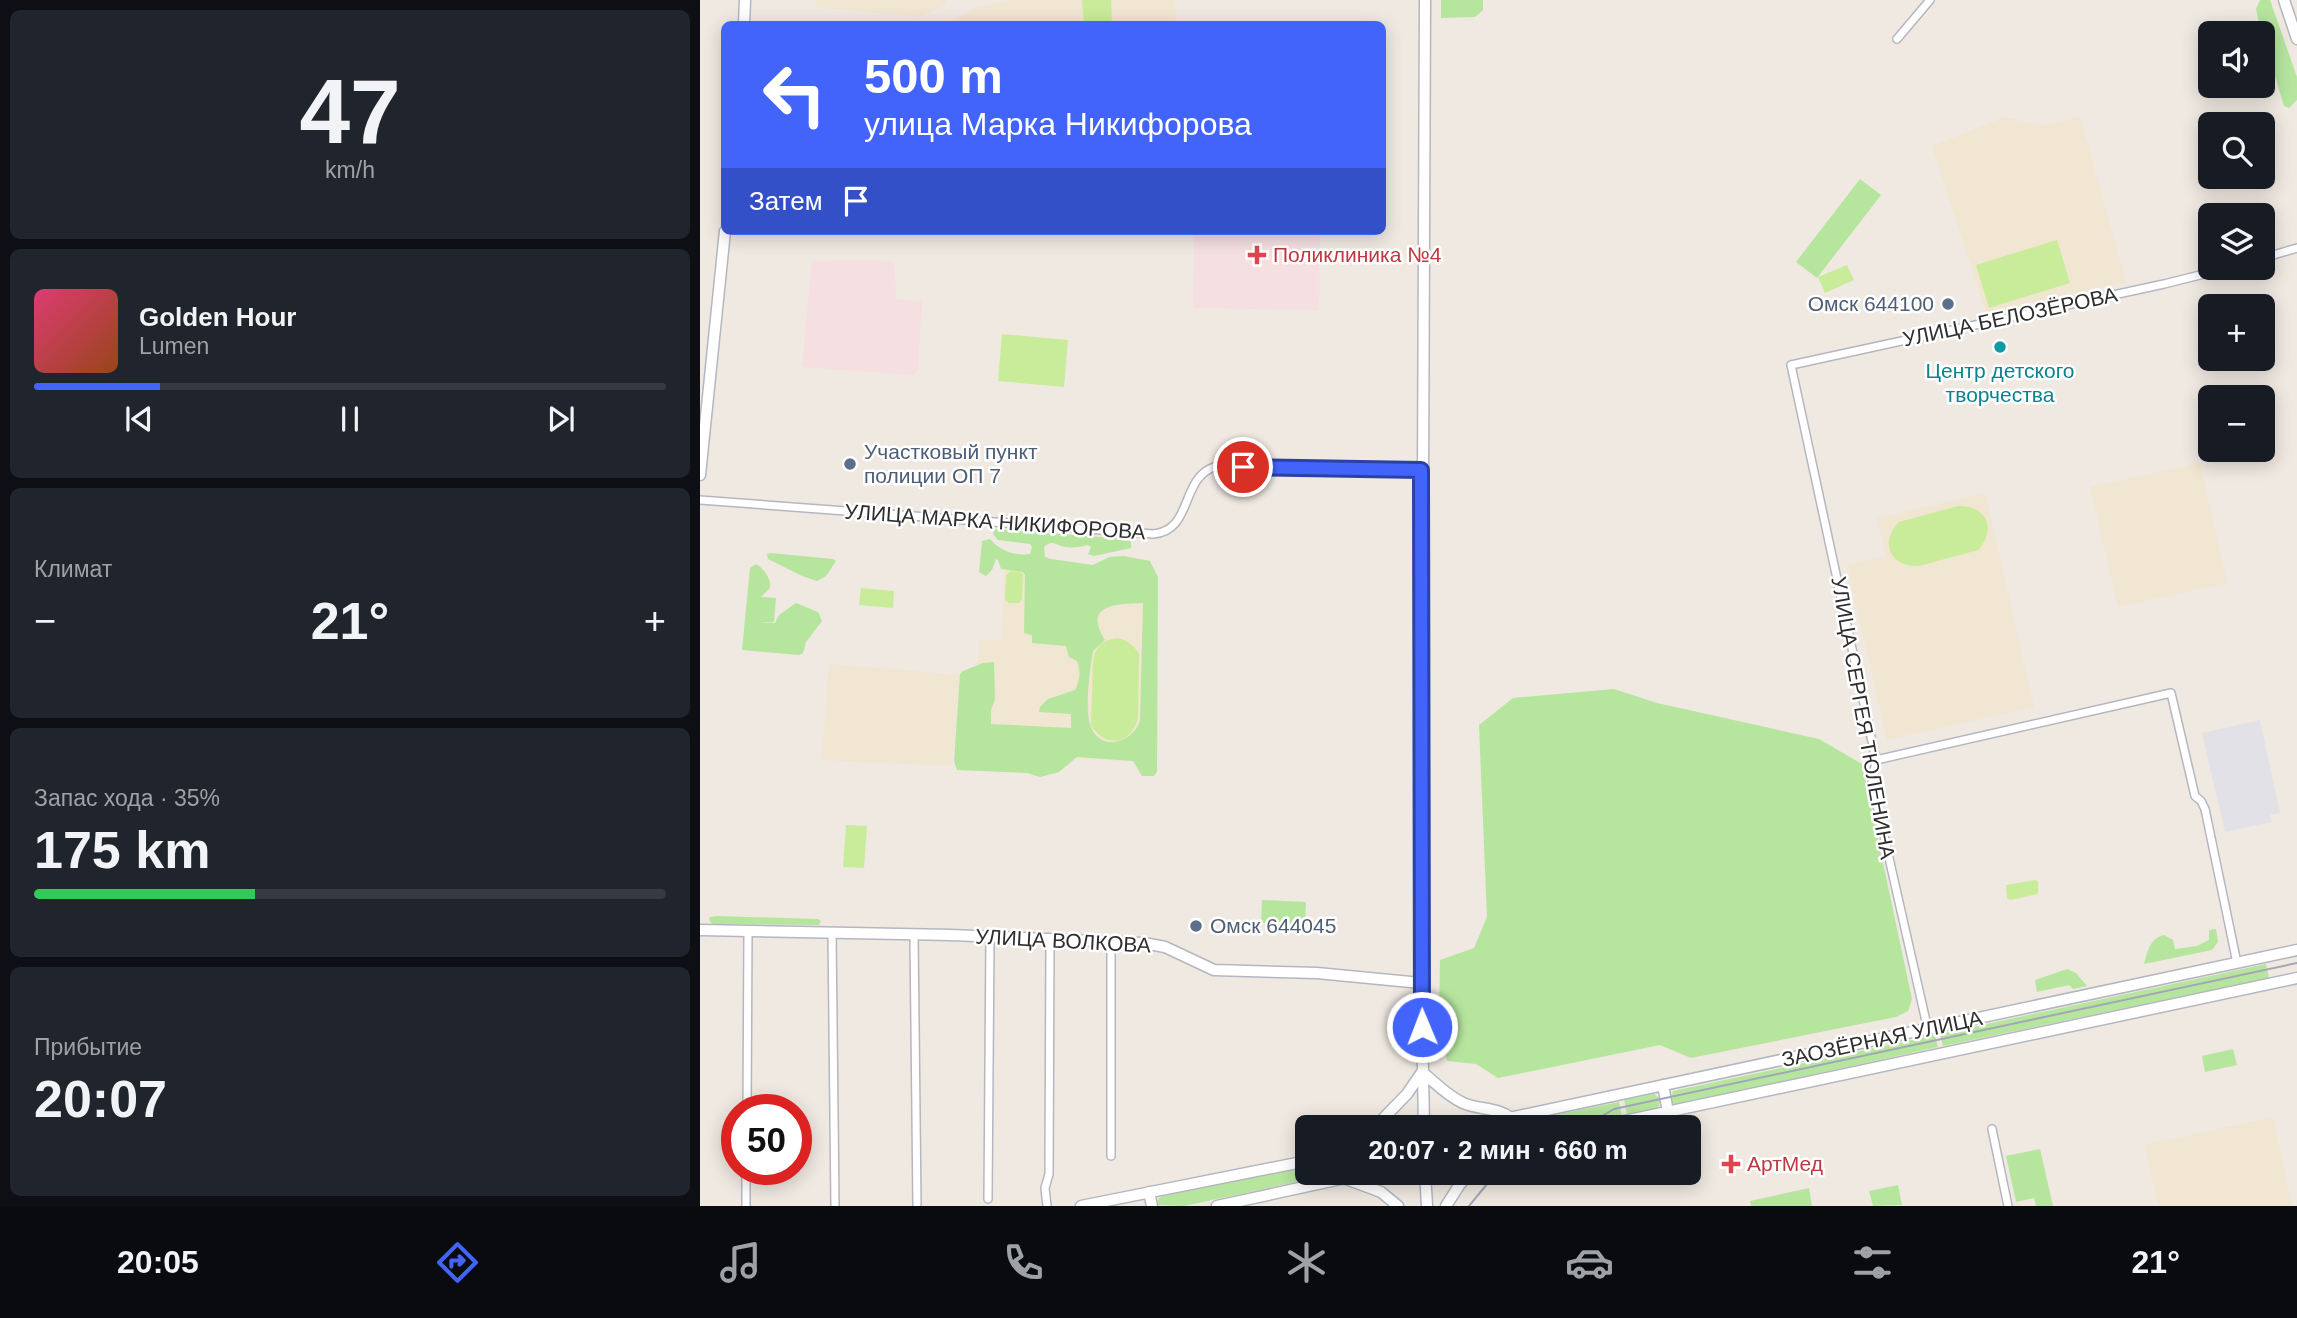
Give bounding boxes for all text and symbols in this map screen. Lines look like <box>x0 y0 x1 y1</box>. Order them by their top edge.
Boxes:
map controls <box>2198 21 2275 462</box>
button: sound <box>2198 21 2275 98</box>
icon: left <box>749 49 840 140</box>
text: 500 m <box>864 49 1003 103</box>
text: 47 <box>299 61 401 162</box>
text: улица Марка Никифорова <box>864 106 1252 142</box>
button: search <box>2198 112 2275 189</box>
text: km/h <box>325 157 375 183</box>
icon: arrive <box>837 182 875 220</box>
text: Затем <box>749 186 823 216</box>
button: layers <box>2198 203 2275 280</box>
place label: Поликлиника №4 <box>1273 243 1442 266</box>
marker: Поликлиника №4 <box>1247 245 1267 265</box>
street label: УЛИЦА БЕЛОЗЁРОВА <box>1901 283 2119 350</box>
place label: Омск 644100 <box>1808 292 1934 315</box>
button: + <box>2198 294 2275 371</box>
marker: Омск 644100 <box>1940 296 1956 312</box>
text: Golden Hour <box>139 302 296 332</box>
text: Lumen <box>139 333 209 359</box>
marker: Центр детского творчества <box>1992 339 2008 355</box>
place label: Центр детского творчества <box>1925 359 2075 406</box>
button: − <box>2198 385 2275 462</box>
icon: previous <box>120 400 158 438</box>
icon: pause <box>331 400 369 438</box>
icon: next <box>542 400 580 438</box>
pin <box>1213 437 1273 497</box>
place label: Участковый пункт полиции ОП 7 <box>864 440 1038 487</box>
icon: arrive <box>1224 448 1262 486</box>
marker: Участковый пункт полиции ОП 7 <box>842 456 858 472</box>
street label: УЛИЦА МАРКА НИКИФОРОВА <box>844 500 1146 543</box>
text: Климат <box>34 556 112 582</box>
street label: УЛИЦА СЕРГЕЯ ТЮЛЕНИНА <box>1827 575 1900 861</box>
text: 21° <box>311 592 389 650</box>
text: − <box>34 600 56 642</box>
text: + <box>644 600 666 642</box>
text: Запас хода · 35% <box>34 785 220 811</box>
text: 175 km <box>34 821 210 879</box>
place label: Омск 644045 <box>1210 914 1336 937</box>
marker: Омск 644045 <box>1188 918 1204 934</box>
street label: УЛИЦА ВОЛКОВА <box>975 924 1151 957</box>
position arrow <box>1385 990 1459 1064</box>
street label: ЗАОЗЁРНАЯ УЛИЦА <box>1779 1006 1984 1071</box>
text: Прибытие <box>34 1034 142 1060</box>
text: 20:07 <box>34 1070 167 1128</box>
speed limit sign: 50 <box>721 1094 812 1185</box>
text: 20:07 · 2 мин · 660 m <box>1368 1135 1628 1165</box>
place label: АртМед <box>1747 1152 1823 1175</box>
marker: АртМед <box>1721 1154 1741 1174</box>
icon: directions <box>433 1238 482 1287</box>
icon: music <box>716 1238 765 1287</box>
icon: phone <box>999 1238 1048 1287</box>
icon: climate <box>1282 1238 1331 1287</box>
icon: car <box>1565 1238 1614 1287</box>
icon: filters <box>1848 1238 1897 1287</box>
text: 20:05 <box>117 1244 199 1280</box>
text: 21° <box>2132 1244 2180 1280</box>

